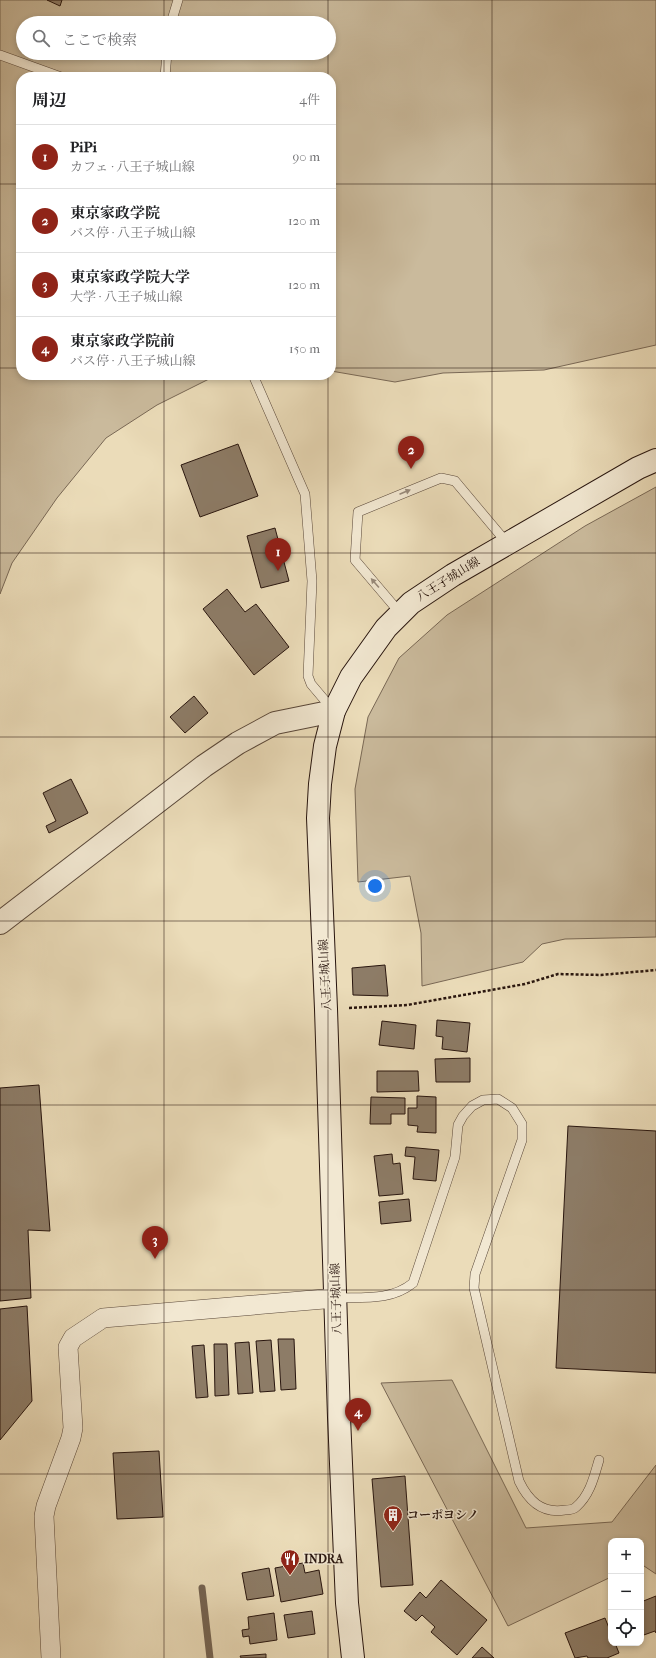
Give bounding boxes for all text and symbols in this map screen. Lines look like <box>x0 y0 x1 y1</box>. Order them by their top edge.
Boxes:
search box <box>16 16 336 60</box>
icon: search <box>30 27 52 49</box>
text: ここで検索 <box>62 31 137 49</box>
text: 周辺 <box>32 90 66 110</box>
text: 4件 <box>299 92 320 107</box>
text: PiPi <box>70 138 97 156</box>
text: 1 <box>43 149 47 164</box>
text: 90 m <box>292 149 320 164</box>
text: カフェ · 八王子城山線 <box>70 159 195 174</box>
text: 東京家政学院 <box>70 204 160 222</box>
text: 2 <box>42 213 48 228</box>
text: 120 m <box>288 213 320 228</box>
text: バス停 · 八王子城山線 <box>70 225 195 240</box>
text: 東京家政学院大学 <box>70 268 190 286</box>
text: 3 <box>42 277 48 292</box>
text: 120 m <box>288 277 320 292</box>
text: 大学 · 八王子城山線 <box>70 289 182 304</box>
text: 東京家政学院前 <box>70 332 175 350</box>
text: 4 <box>41 341 49 356</box>
text: 150 m <box>289 341 320 356</box>
text: バス停 · 八王子城山線 <box>70 353 195 368</box>
pin: 2 <box>398 436 424 469</box>
one-way arrow <box>400 489 412 495</box>
pin: 1 <box>265 538 291 571</box>
street label: 八王子城山線 <box>414 554 482 604</box>
one-way arrow <box>370 578 380 588</box>
your location <box>365 876 385 896</box>
street label: 八王子城山線 <box>316 939 334 1011</box>
pin: 3 <box>142 1226 168 1259</box>
street label: 八王子城山線 <box>328 1263 344 1335</box>
pin: 4 <box>345 1398 371 1431</box>
building icon: コーポヨシノ <box>382 1504 404 1532</box>
place label: コーポヨシノ <box>407 1508 479 1522</box>
map controls <box>608 1538 644 1646</box>
button: + <box>608 1538 644 1574</box>
restaurant icon: INDRA <box>279 1548 301 1576</box>
place label: INDRA <box>304 1552 345 1566</box>
button: − <box>608 1574 644 1610</box>
button: locate <box>608 1610 644 1646</box>

